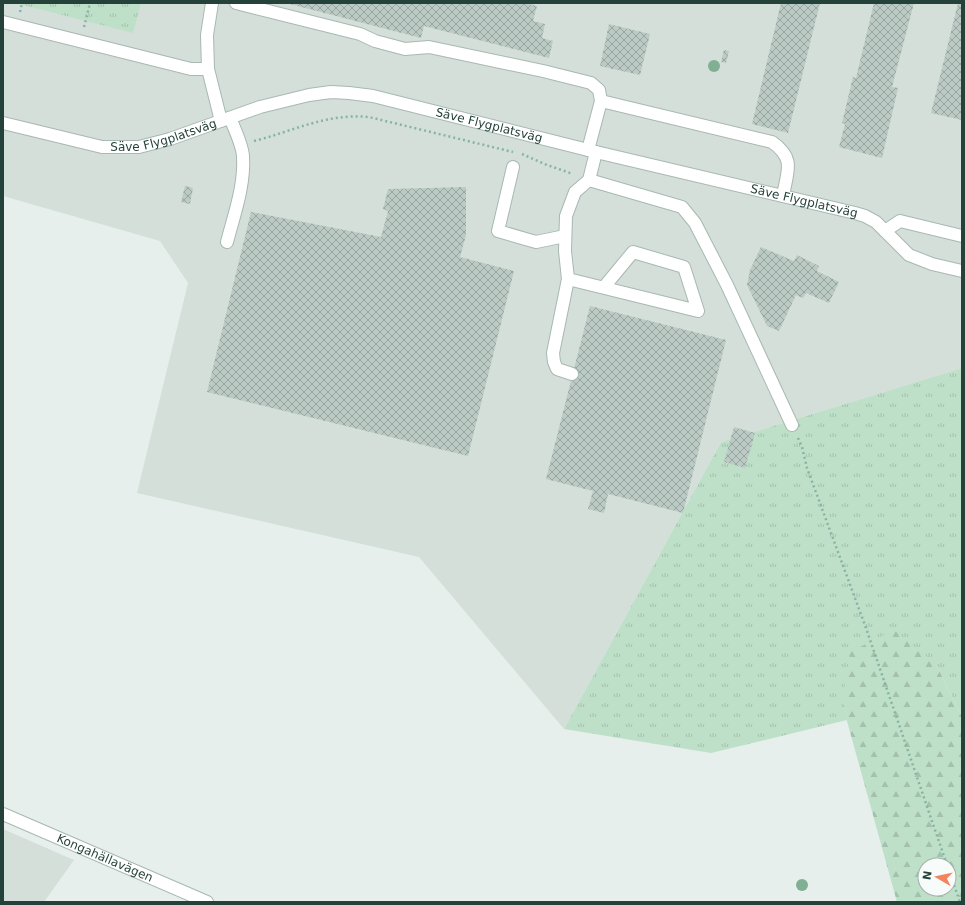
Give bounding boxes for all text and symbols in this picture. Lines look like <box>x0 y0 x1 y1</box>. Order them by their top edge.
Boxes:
street label: Säve Flygplatsväg <box>434 105 544 145</box>
street label: Säve Flygplatsväg <box>110 116 218 154</box>
street label: Säve Flygplatsväg <box>749 182 859 220</box>
street label: Kongahällavägen <box>55 831 155 885</box>
north arrow <box>917 857 957 897</box>
text: N <box>920 870 935 881</box>

